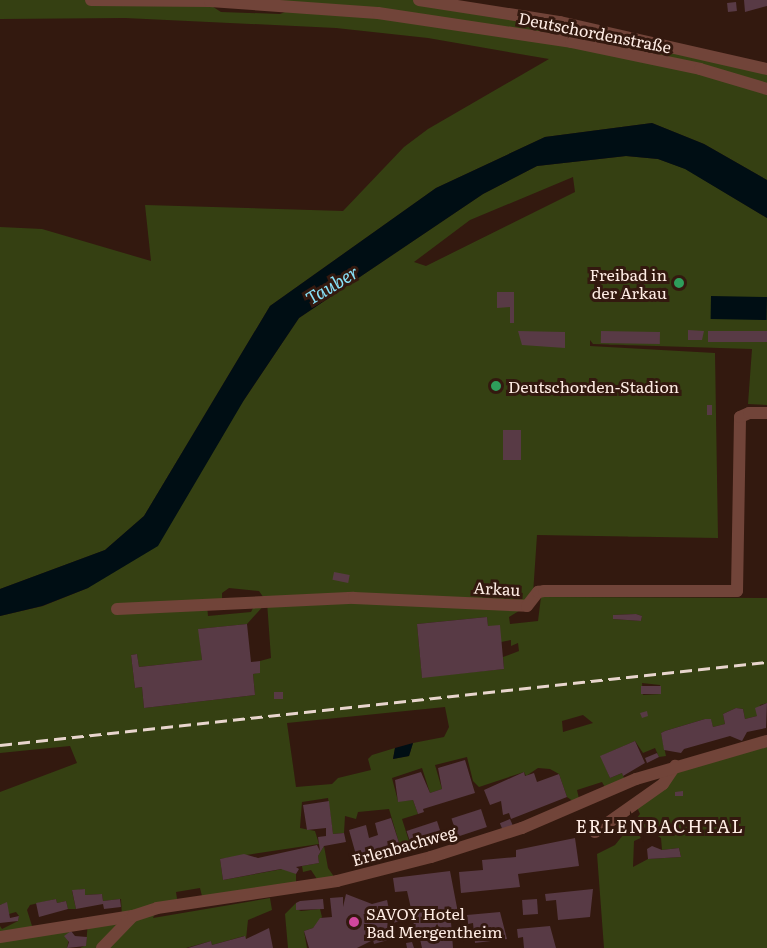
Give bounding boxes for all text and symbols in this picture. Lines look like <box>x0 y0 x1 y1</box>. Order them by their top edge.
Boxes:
street label: Deutschordenstraße <box>517 8 673 56</box>
water label: Tauber <box>302 261 362 309</box>
place label: Freibad in der Arkau <box>590 264 667 302</box>
marker: Freibad in der Arkau <box>672 276 686 290</box>
place label: Deutschorden-Stadion <box>508 376 679 396</box>
marker: Deutschorden-Stadion <box>489 379 503 393</box>
street label: Arkau <box>473 577 521 599</box>
district label: ERLENBACHTAL <box>576 815 744 837</box>
street label: Erlenbachweg <box>350 821 458 869</box>
place label: SAVOY Hotel Bad Mergentheim <box>366 903 502 941</box>
marker: SAVOY Hotel Bad Mergentheim <box>347 915 361 929</box>

